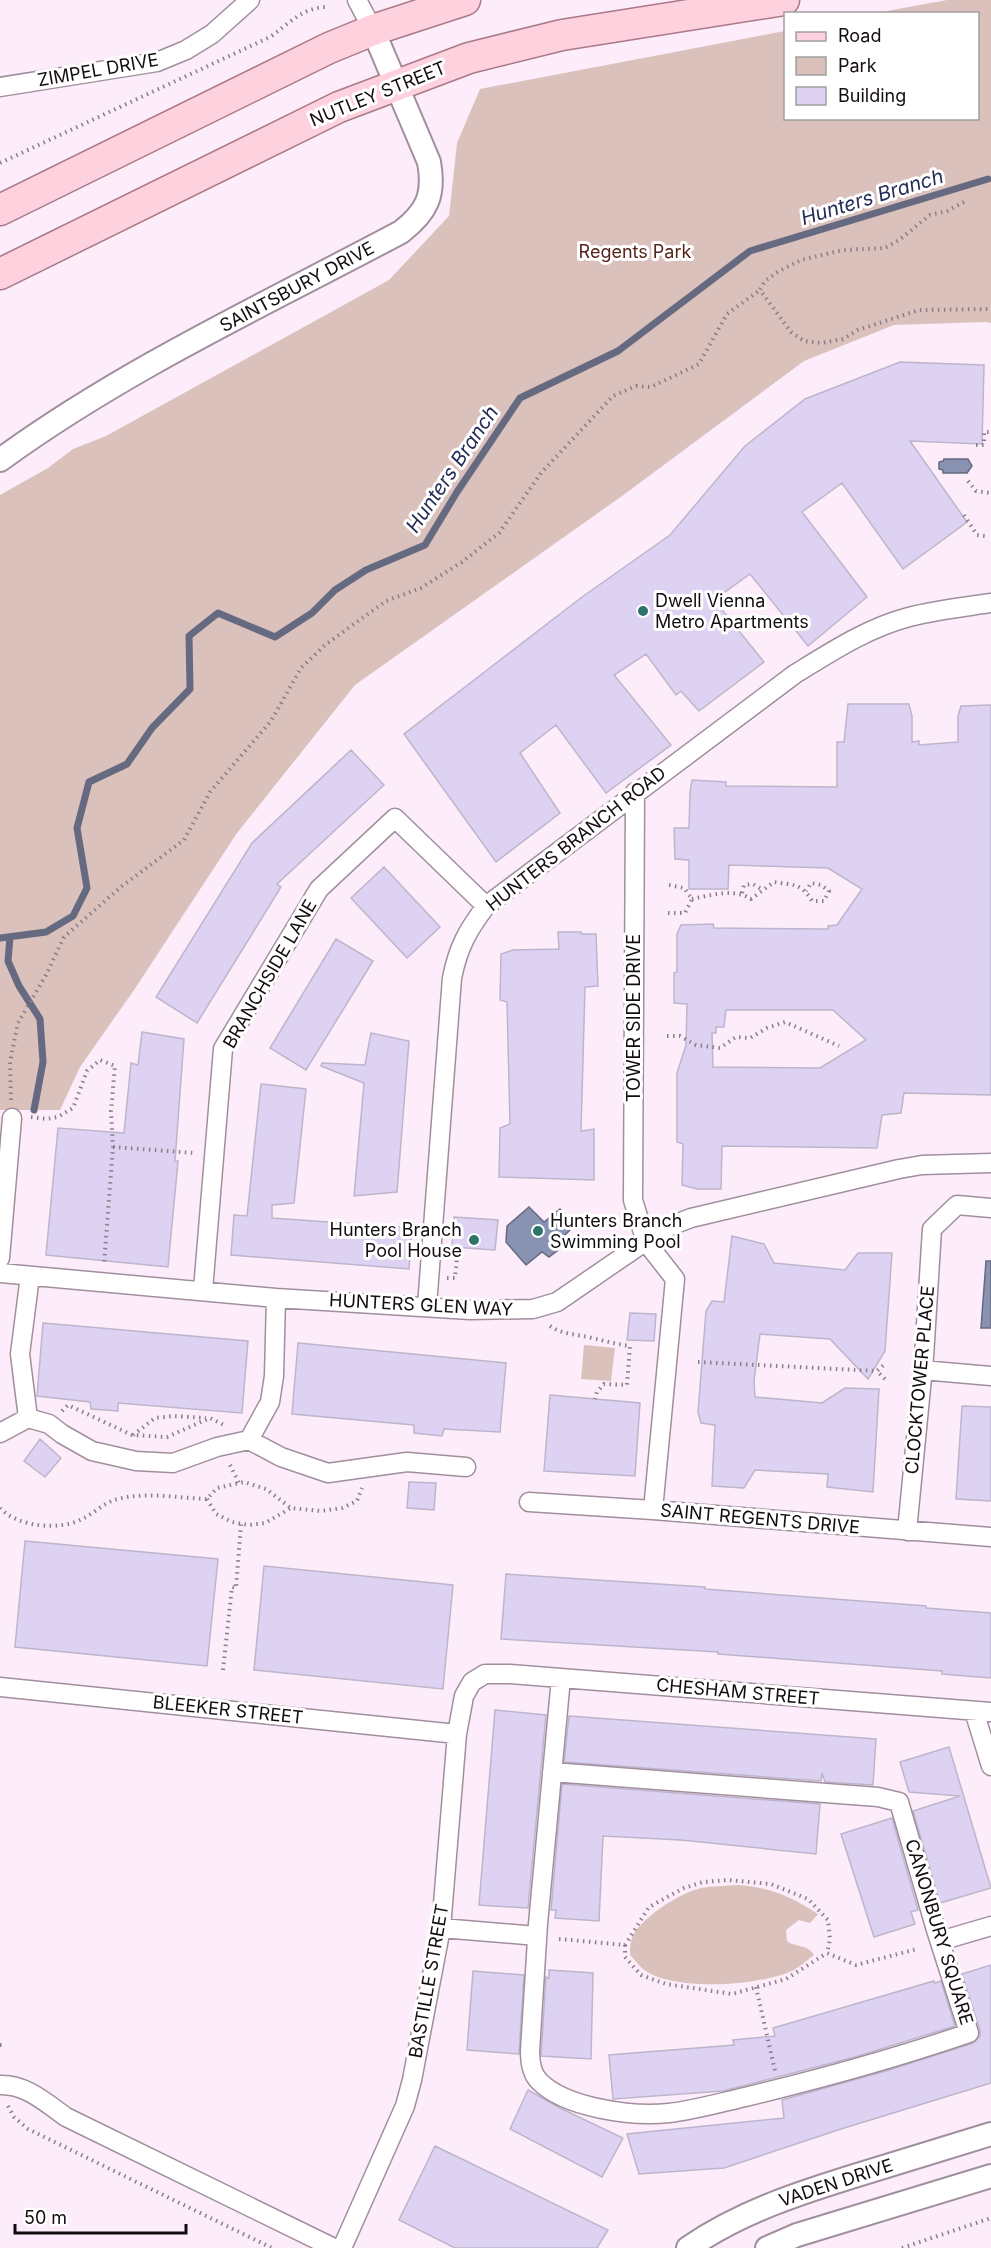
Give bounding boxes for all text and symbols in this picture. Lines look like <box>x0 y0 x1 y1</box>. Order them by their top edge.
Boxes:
legend <box>784 12 979 120</box>
text: Road <box>838 25 881 46</box>
street label: ZIMPEL DRIVE <box>36 49 160 90</box>
text: Park <box>838 55 877 76</box>
street label: NUTLEY STREET <box>307 57 449 130</box>
text: Building <box>838 85 906 106</box>
water label: Hunters Branch <box>798 164 946 230</box>
street label: SAINTSBURY DRIVE <box>216 237 378 336</box>
park label: Regents Park <box>579 241 692 262</box>
water label: Hunters Branch <box>401 401 503 537</box>
place label: Dwell Vienna Metro Apartments <box>655 590 809 632</box>
marker: Dwell Vienna Metro Apartments <box>636 604 650 618</box>
street label: HUNTERS BRANCH ROAD <box>482 762 670 915</box>
street label: BRANCHSIDE LANE <box>218 896 321 1052</box>
street label: TOWER SIDE DRIVE <box>623 934 644 1102</box>
place label: Hunters Branch Swimming Pool <box>550 1210 682 1252</box>
place label: Hunters Branch Pool House <box>330 1219 462 1261</box>
marker: Hunters Branch Swimming Pool <box>531 1224 545 1238</box>
marker: Hunters Branch Pool House <box>467 1233 481 1247</box>
street label: CLOCKTOWER PLACE <box>901 1285 938 1475</box>
street label: HUNTERS GLEN WAY <box>329 1289 513 1320</box>
street label: SAINT REGENTS DRIVE <box>659 1499 861 1538</box>
street label: CHESHAM STREET <box>655 1674 821 1709</box>
street label: BLEEKER STREET <box>152 1691 304 1728</box>
street label: CANONBURY SQUARE <box>901 1837 978 2027</box>
street label: BASTILLE STREET <box>405 1902 452 2060</box>
street label: VADEN DRIVE <box>776 2154 896 2211</box>
scale bar <box>15 2197 186 2235</box>
text: 50 m <box>24 2207 67 2228</box>

